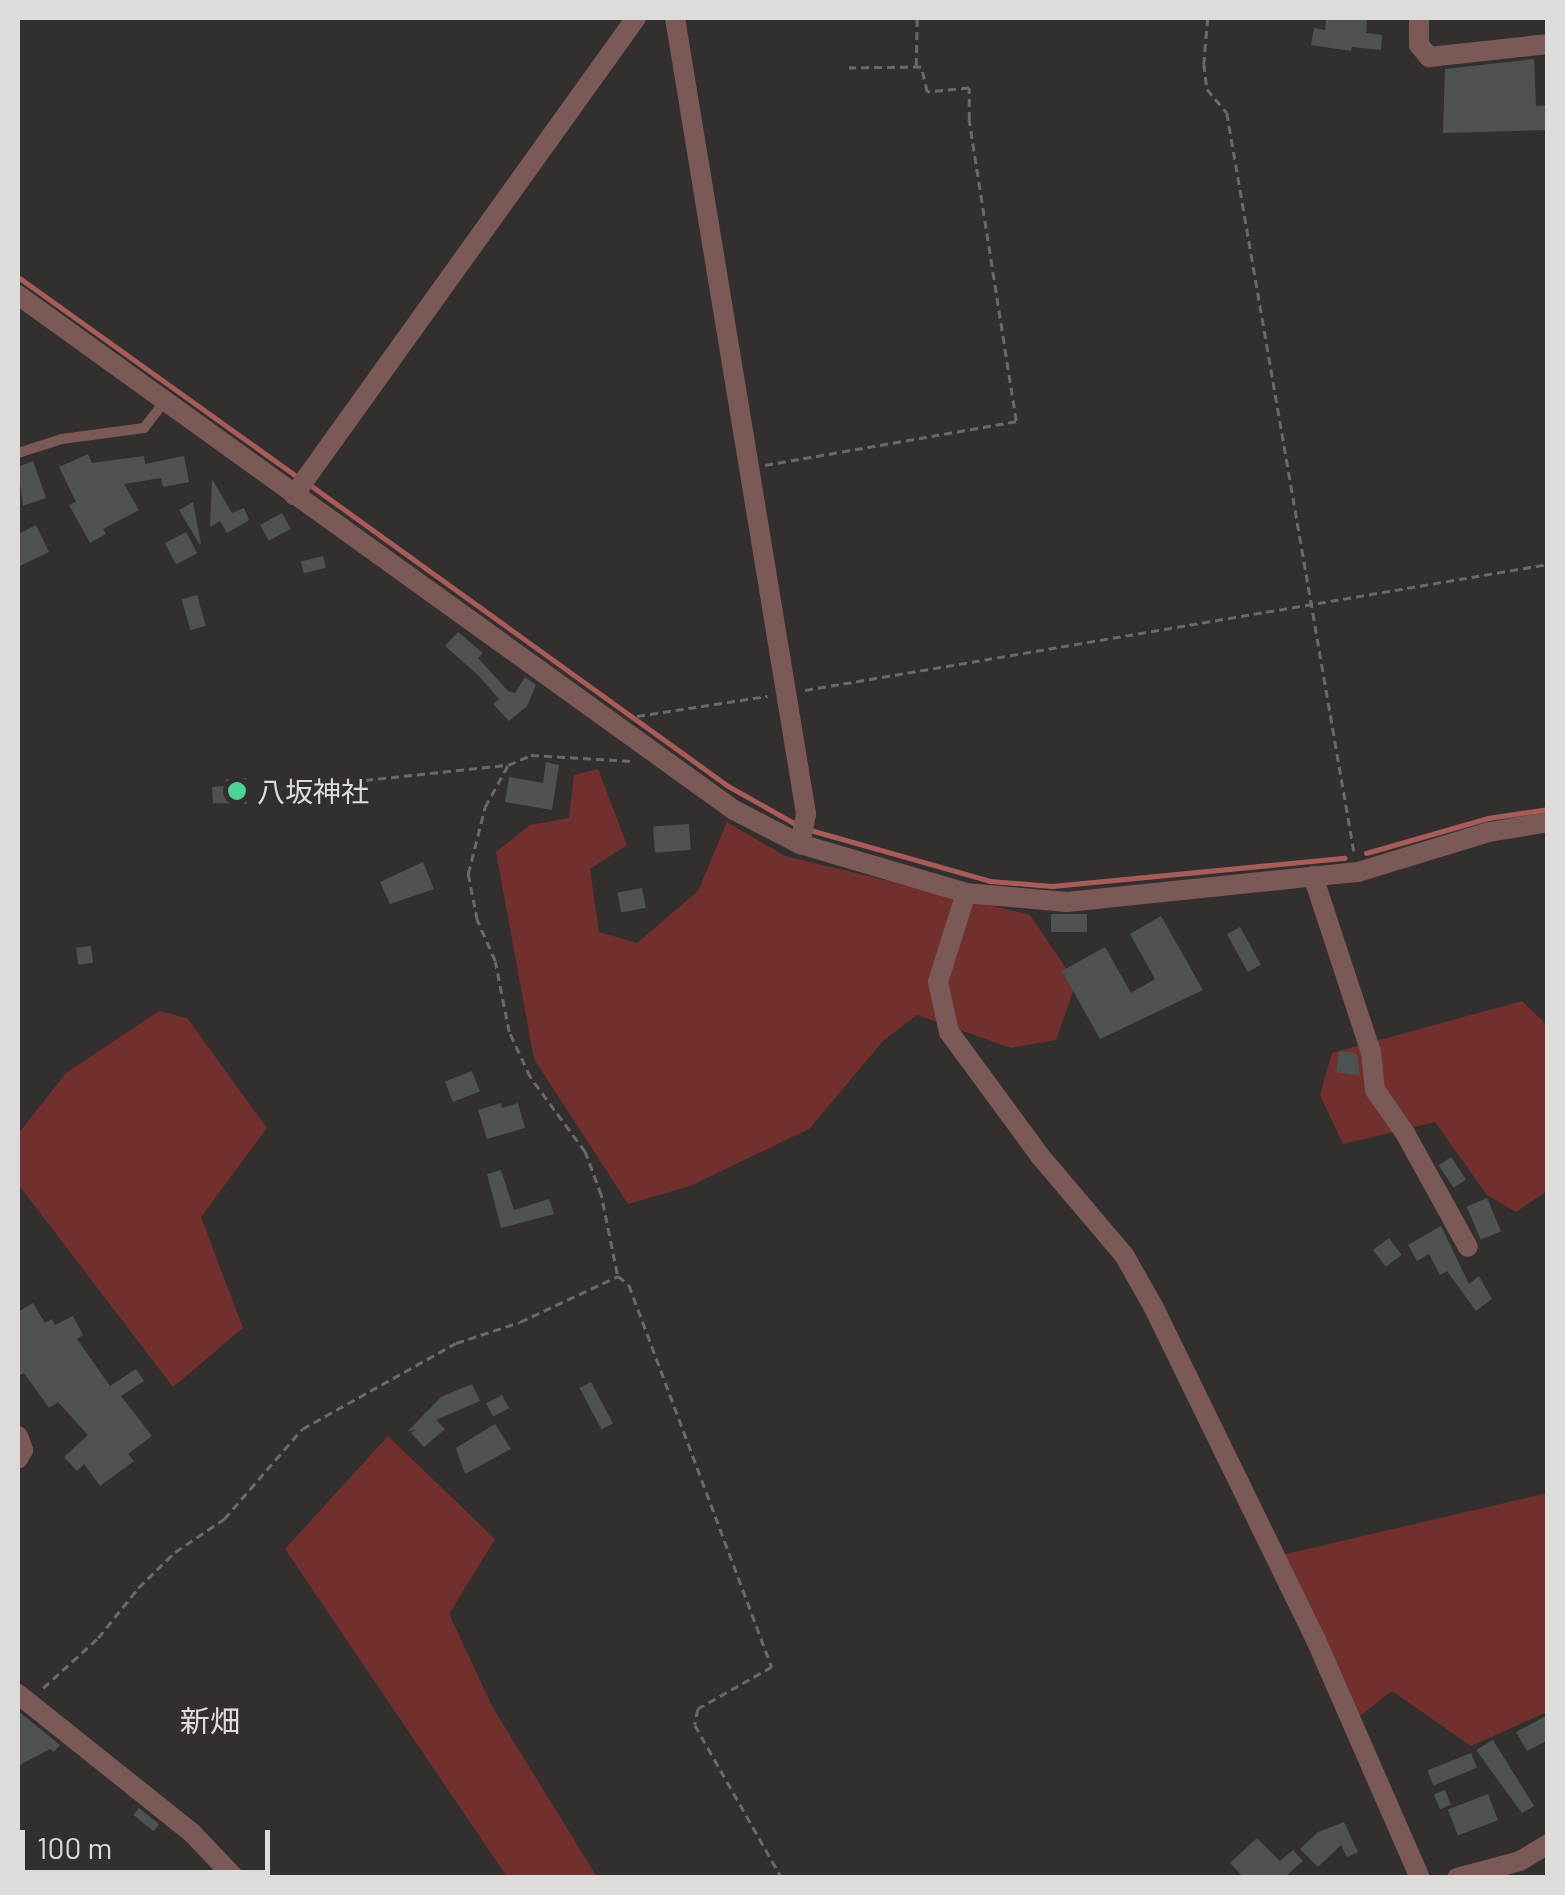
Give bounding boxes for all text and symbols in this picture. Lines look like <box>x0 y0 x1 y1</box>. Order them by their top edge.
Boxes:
place label: 八坂神社 <box>257 774 369 808</box>
marker: 八坂神社 <box>226 780 248 802</box>
district label: 新畑 <box>180 1702 240 1738</box>
scale bar <box>25 1810 275 1872</box>
text: 100 m <box>37 1829 112 1865</box>

